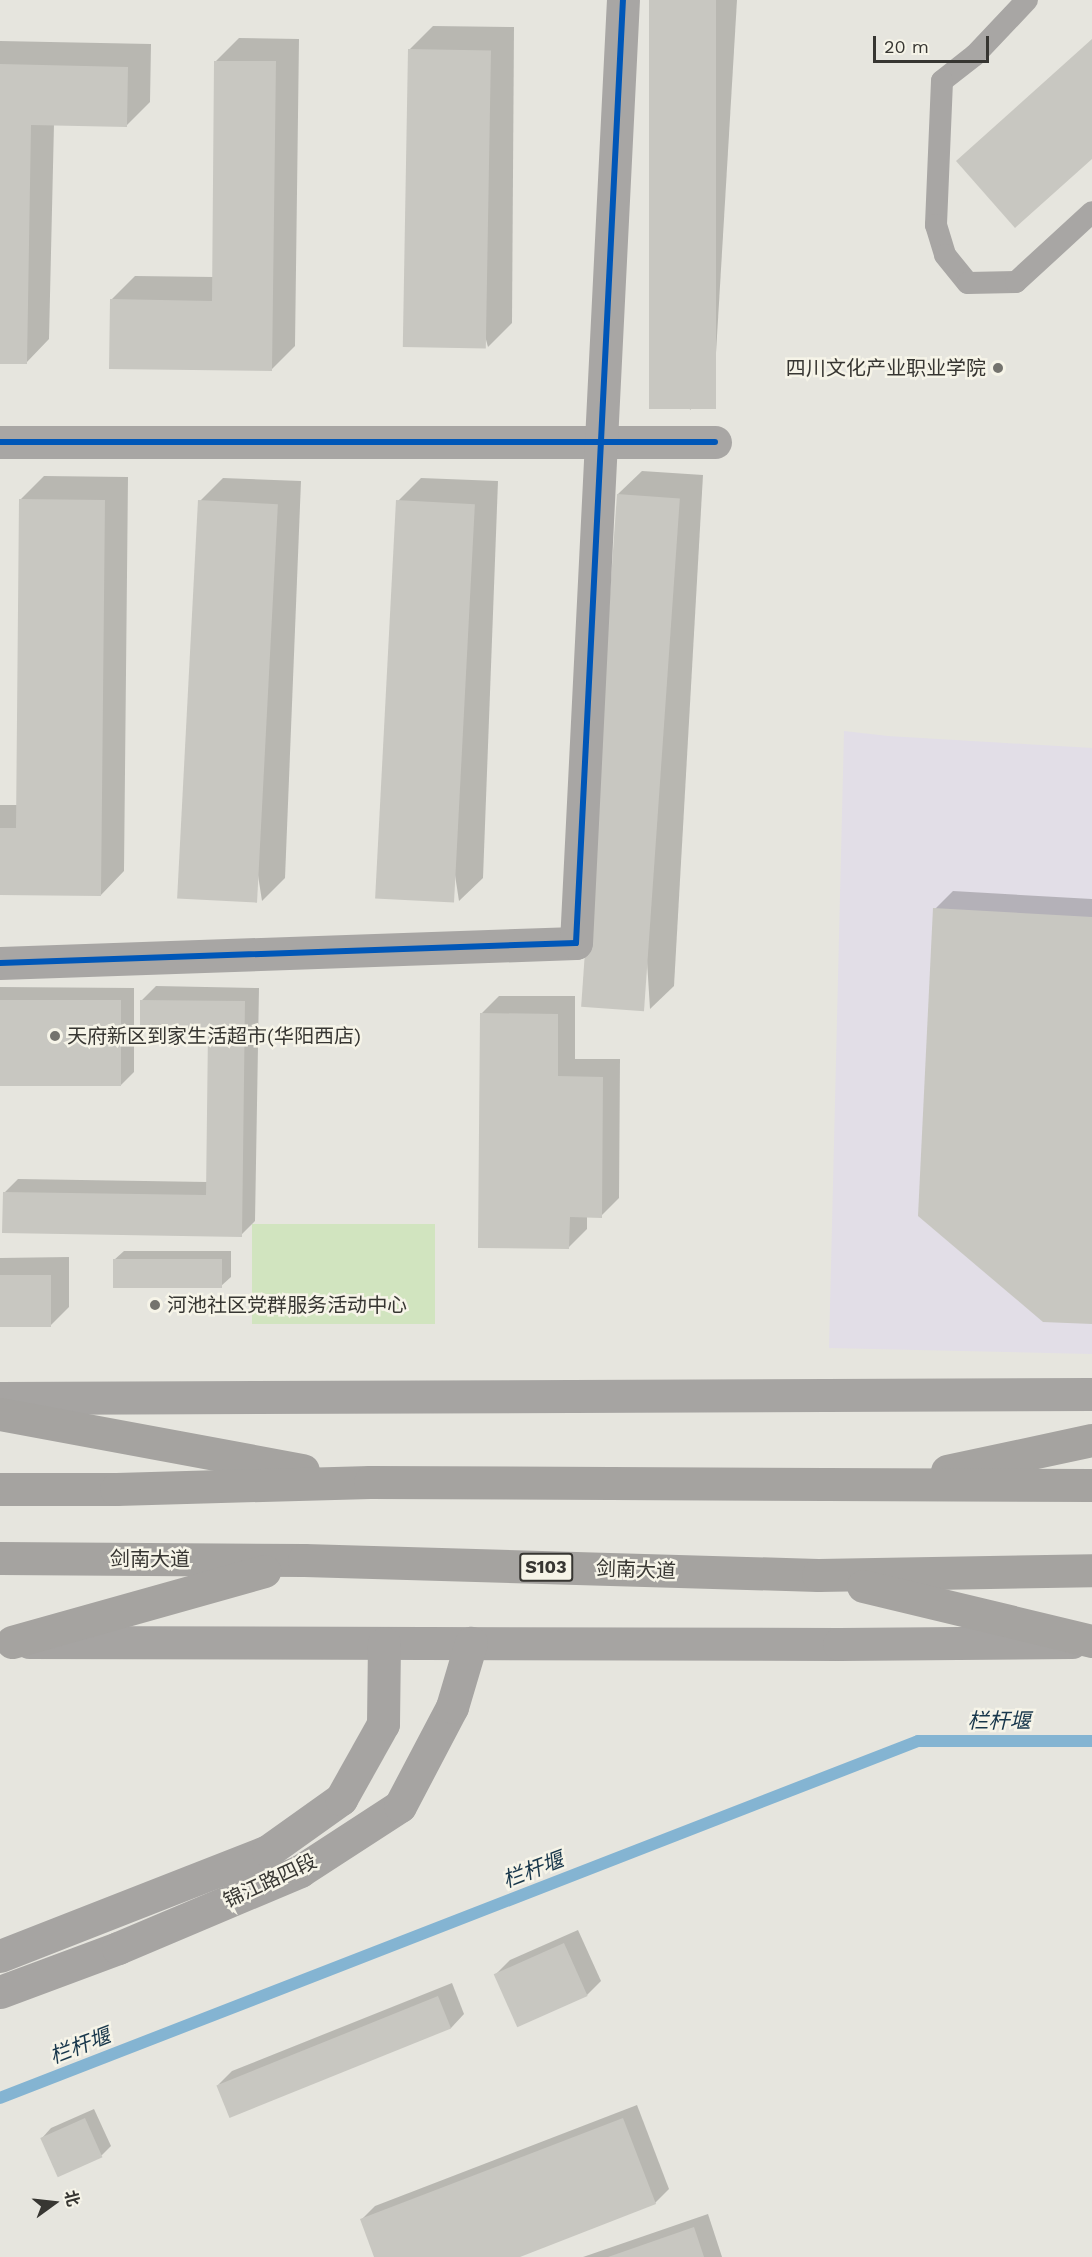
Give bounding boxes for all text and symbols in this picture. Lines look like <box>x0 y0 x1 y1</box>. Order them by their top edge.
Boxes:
scale bar <box>876 24 992 62</box>
text: 20 m <box>884 36 929 57</box>
place label: 四川文化产业职业学院 <box>786 356 986 380</box>
marker: 四川文化产业职业学院 <box>991 361 1005 375</box>
place label: 天府新区到家生活超市(华阳西店) <box>67 1024 361 1048</box>
marker: 天府新区到家生活超市(华阳西店) <box>48 1029 62 1043</box>
place label: 河池社区党群服务活动中心 <box>167 1293 407 1317</box>
marker: 河池社区党群服务活动中心 <box>148 1298 162 1312</box>
street label: 剑南大道 <box>110 1547 190 1571</box>
road number: S103 <box>519 1552 573 1582</box>
street label: 剑南大道 <box>596 1557 676 1583</box>
water label: 栏杆堰 <box>968 1708 1030 1734</box>
water label: 栏杆堰 <box>499 1847 567 1893</box>
street label: 锦江路四段 <box>220 1849 320 1913</box>
water label: 栏杆堰 <box>46 2023 114 2069</box>
north arrow <box>24 2173 84 2233</box>
text: 北 <box>61 2188 83 2208</box>

